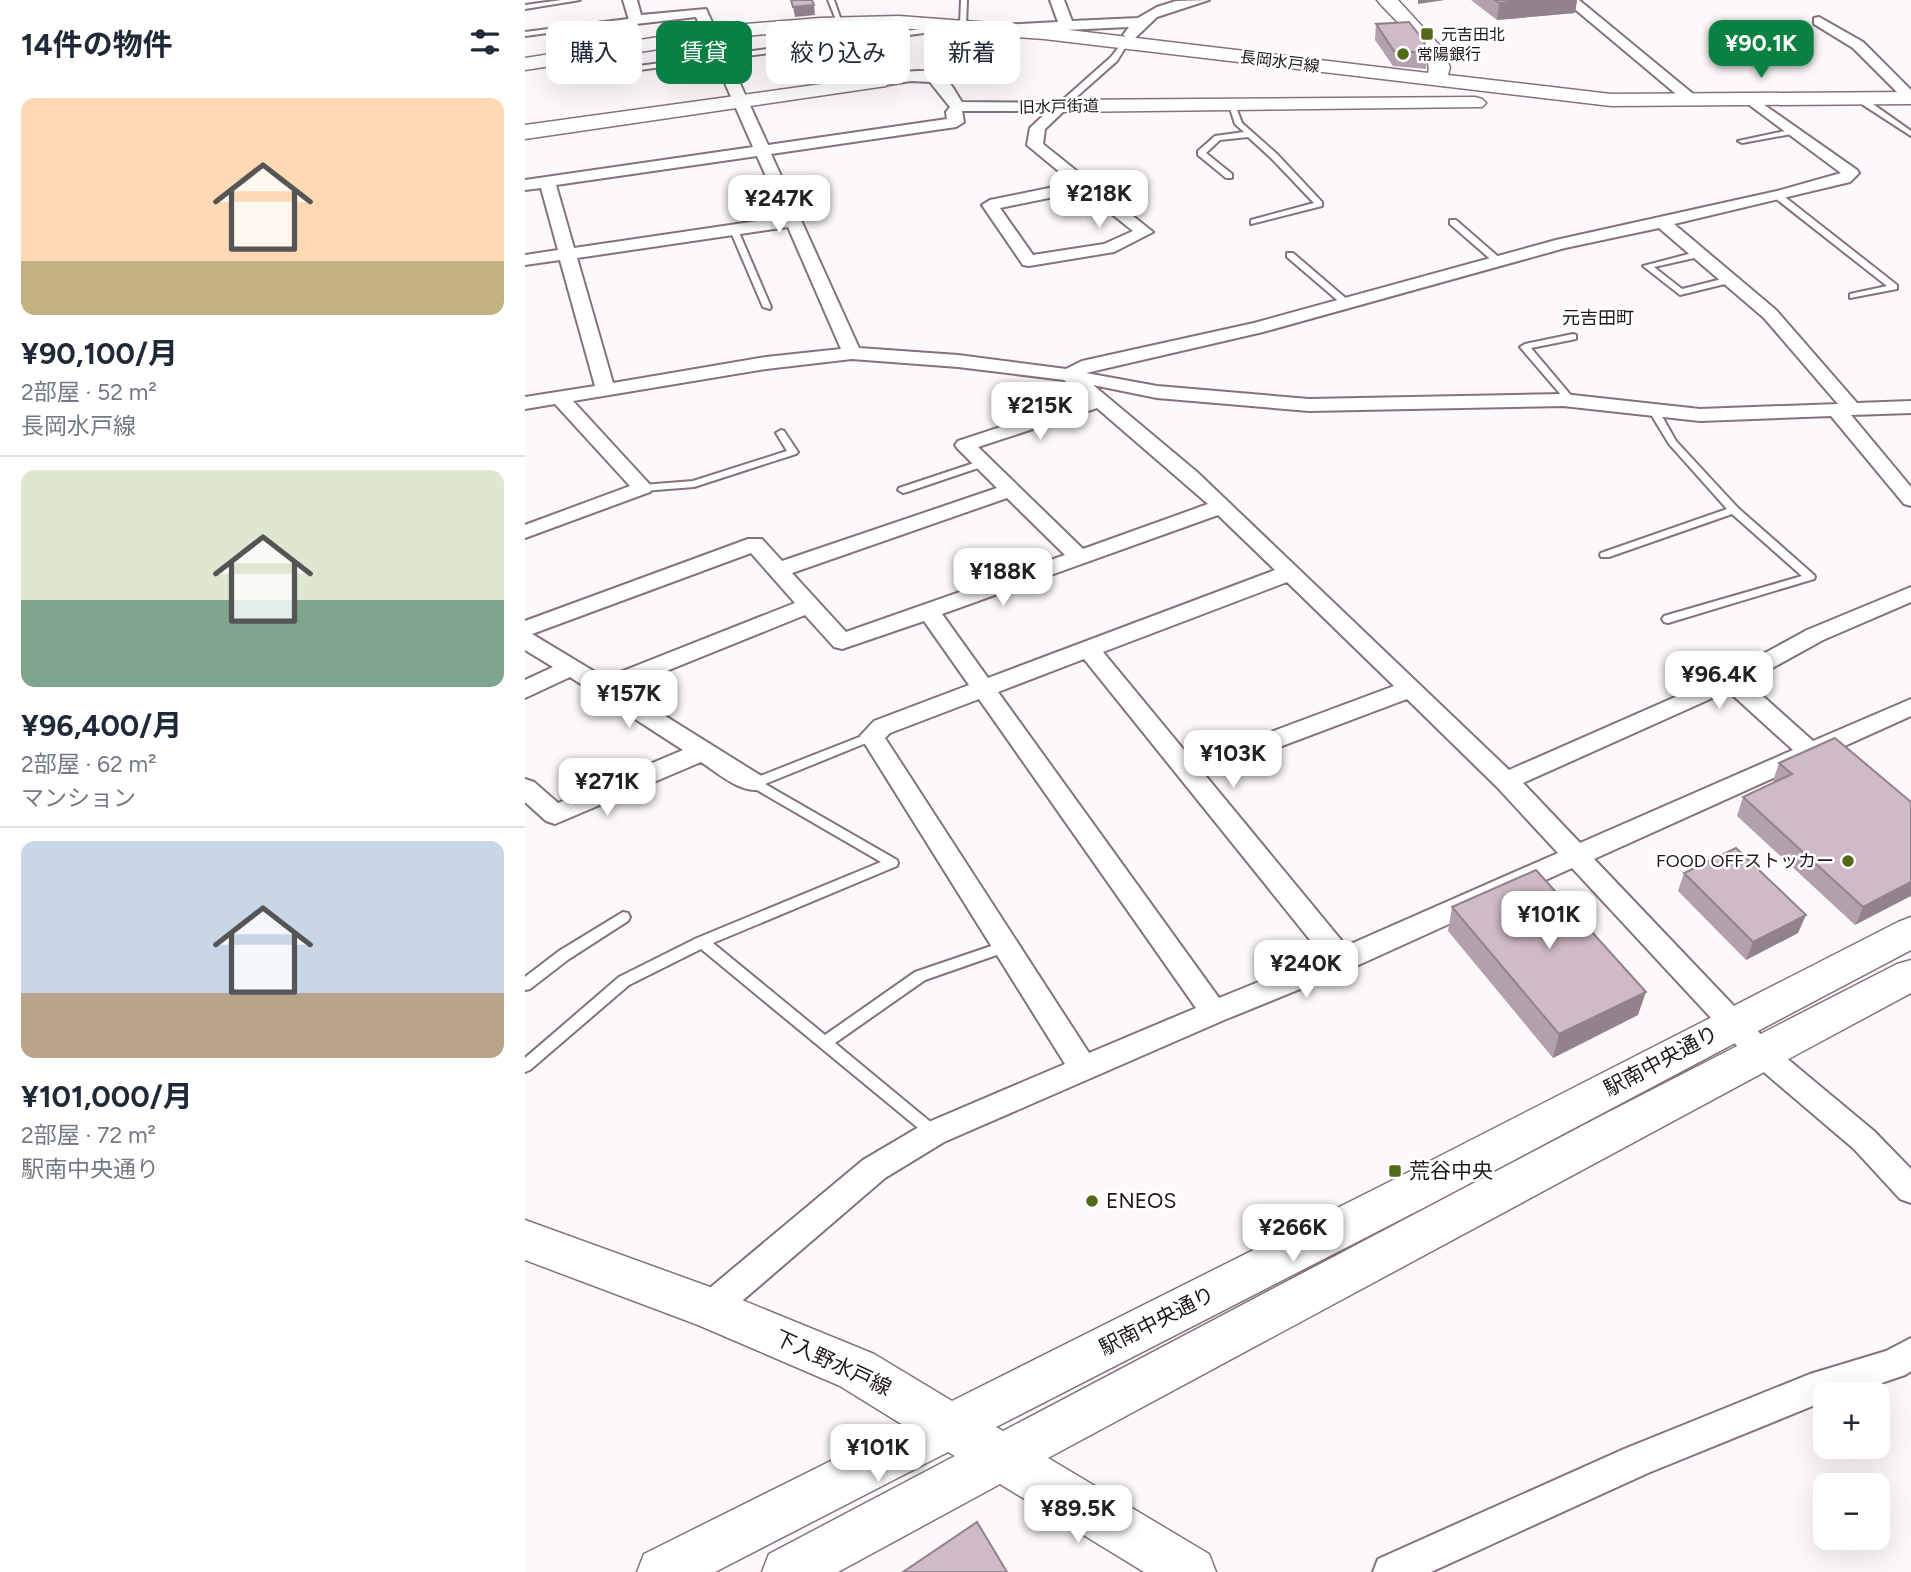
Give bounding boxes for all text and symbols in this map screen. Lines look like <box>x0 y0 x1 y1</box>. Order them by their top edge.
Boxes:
pin: ¥90.1K <box>1704 20 1818 80</box>
chip: 購入 <box>546 21 642 84</box>
chip: 賃貸 <box>656 21 752 84</box>
chip: 絞り込み <box>766 21 910 84</box>
chip: 新着 <box>924 21 1020 84</box>
icon: filters <box>466 23 504 61</box>
place label: 元吉田北 <box>1441 25 1505 44</box>
text: 14件の物件 <box>21 26 173 63</box>
marker: 元吉田北 <box>1419 26 1435 42</box>
text: ¥90.1K <box>1725 29 1797 57</box>
place label: 常陽銀行 <box>1417 45 1481 64</box>
marker: 常陽銀行 <box>1395 46 1411 62</box>
street label: 長岡水戸線 <box>1239 47 1321 76</box>
street label: 旧水戸街道 <box>1019 96 1099 117</box>
icon: home <box>200 144 326 270</box>
pin: ¥218K <box>1050 170 1148 230</box>
pin: ¥247K <box>730 176 828 235</box>
text: ¥218K <box>1066 179 1132 207</box>
text: ¥247K <box>744 184 814 212</box>
district label: 元吉田町 <box>1562 307 1634 329</box>
text: ¥90,100/月 <box>21 335 178 372</box>
text: 2部屋 · 52 m² <box>21 378 157 406</box>
pin: ¥215K <box>991 382 1089 442</box>
text: ¥215K <box>1007 391 1073 419</box>
text: 長岡水戸線 <box>21 412 136 440</box>
icon: home <box>200 516 326 642</box>
pin: ¥188K <box>954 548 1052 608</box>
text: ¥188K <box>970 557 1036 585</box>
pin: ¥96.4K <box>1662 652 1776 711</box>
text: ¥96.4K <box>1681 660 1757 688</box>
pin: ¥157K <box>580 670 678 730</box>
text: ¥157K <box>597 679 661 707</box>
text: ¥96,400/月 <box>21 707 182 744</box>
pin: ¥103K <box>1184 730 1282 790</box>
text: ¥103K <box>1200 739 1266 767</box>
text: 2部屋 · 62 m² <box>21 750 157 778</box>
pin: ¥271K <box>558 758 656 818</box>
text: ¥271K <box>575 767 639 795</box>
text: マンション <box>21 784 136 812</box>
place label: FOOD OFFストッカー <box>1656 850 1834 872</box>
marker: FOOD OFFストッカー <box>1840 853 1856 869</box>
icon: home <box>200 887 326 1013</box>
pin: ¥101K <box>1500 892 1598 951</box>
text: ¥101K <box>1517 900 1581 928</box>
pin: ¥240K <box>1257 940 1355 1000</box>
text: ¥240K <box>1270 949 1342 977</box>
street label: 駅南中央通り <box>1599 1020 1722 1101</box>
text: ¥101,000/月 <box>21 1078 193 1115</box>
text: 2部屋 · 72 m² <box>21 1121 156 1149</box>
text: 駅南中央通り <box>21 1155 159 1183</box>
place label: 荒谷中央 <box>1409 1158 1493 1183</box>
marker: 荒谷中央 <box>1387 1163 1403 1179</box>
place label: ENEOS <box>1106 1188 1176 1213</box>
marker: ENEOS <box>1084 1193 1100 1209</box>
pin: ¥266K <box>1244 1204 1342 1264</box>
text: ¥266K <box>1258 1213 1328 1241</box>
street label: 駅南中央通り <box>1095 1281 1219 1360</box>
street label: 下入野水戸線 <box>771 1325 896 1401</box>
map controls <box>1813 1382 1890 1550</box>
button: + <box>1813 1382 1890 1459</box>
pin: ¥101K <box>829 1424 927 1484</box>
text: ¥101K <box>846 1433 910 1461</box>
button: − <box>1813 1473 1890 1550</box>
pin: ¥89.5K <box>1021 1486 1135 1545</box>
text: ¥89.5K <box>1040 1494 1116 1522</box>

